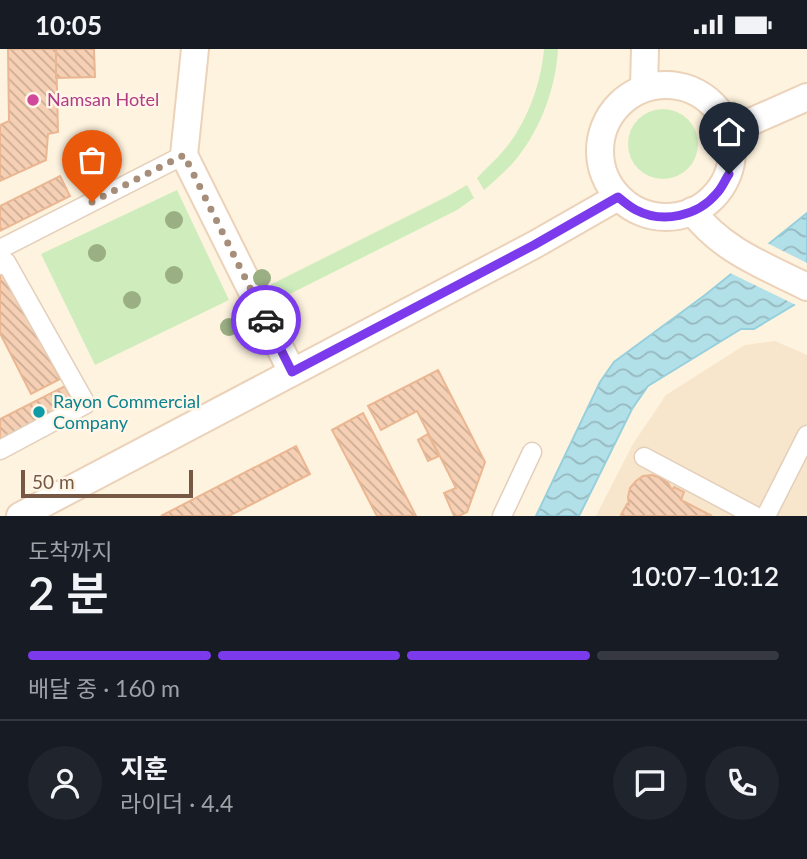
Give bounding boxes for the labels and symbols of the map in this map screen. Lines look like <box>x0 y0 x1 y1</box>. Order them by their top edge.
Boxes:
place label: Namsan Hotel <box>47 88 159 110</box>
marker: Namsan Hotel <box>25 92 41 108</box>
pin <box>699 102 759 174</box>
pin <box>62 130 122 202</box>
courier <box>231 285 301 355</box>
place label: Rayon Commercial Company <box>53 390 200 433</box>
marker: Rayon Commercial Company <box>31 404 47 420</box>
scale bar <box>21 467 192 499</box>

